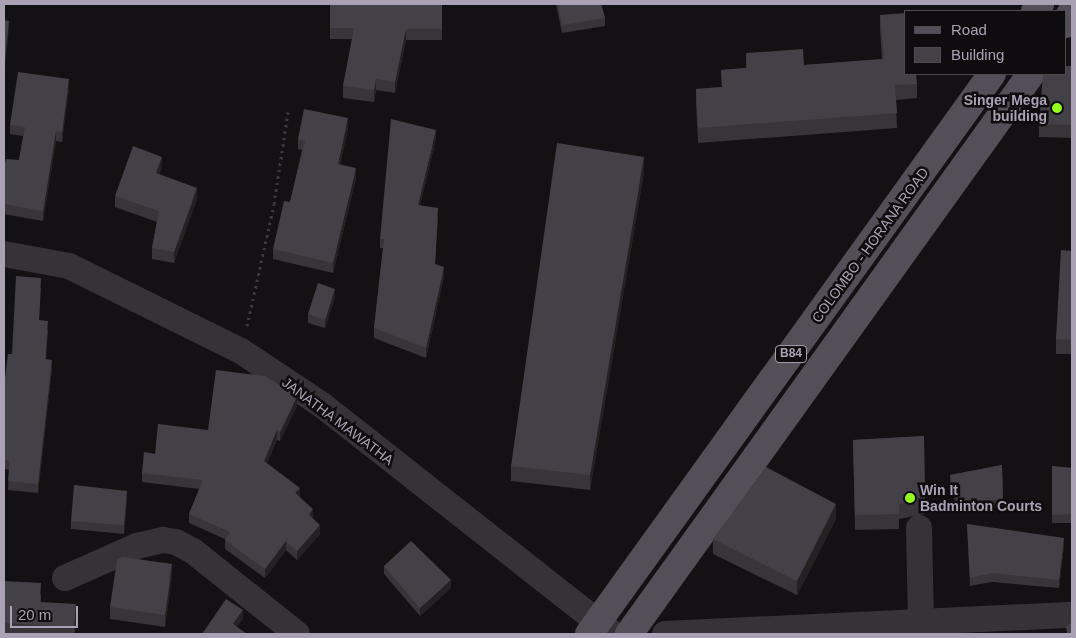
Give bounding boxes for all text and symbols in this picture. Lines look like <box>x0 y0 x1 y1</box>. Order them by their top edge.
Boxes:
legend <box>904 10 1066 75</box>
text: Road <box>951 21 987 38</box>
text: Building <box>951 46 1004 63</box>
place label: Singer Mega building <box>964 92 1047 124</box>
marker: Singer Mega building <box>1051 102 1063 114</box>
street label: COLOMBO - HORANA ROAD <box>808 164 932 326</box>
road number: B84 <box>775 344 807 364</box>
street label: JANATHA MAWATHA <box>279 373 397 469</box>
place label: Win It Badminton Courts <box>920 482 1042 514</box>
marker: Win It Badminton Courts <box>904 492 916 504</box>
scale bar <box>12 596 80 628</box>
text: 20 m <box>18 606 51 623</box>

